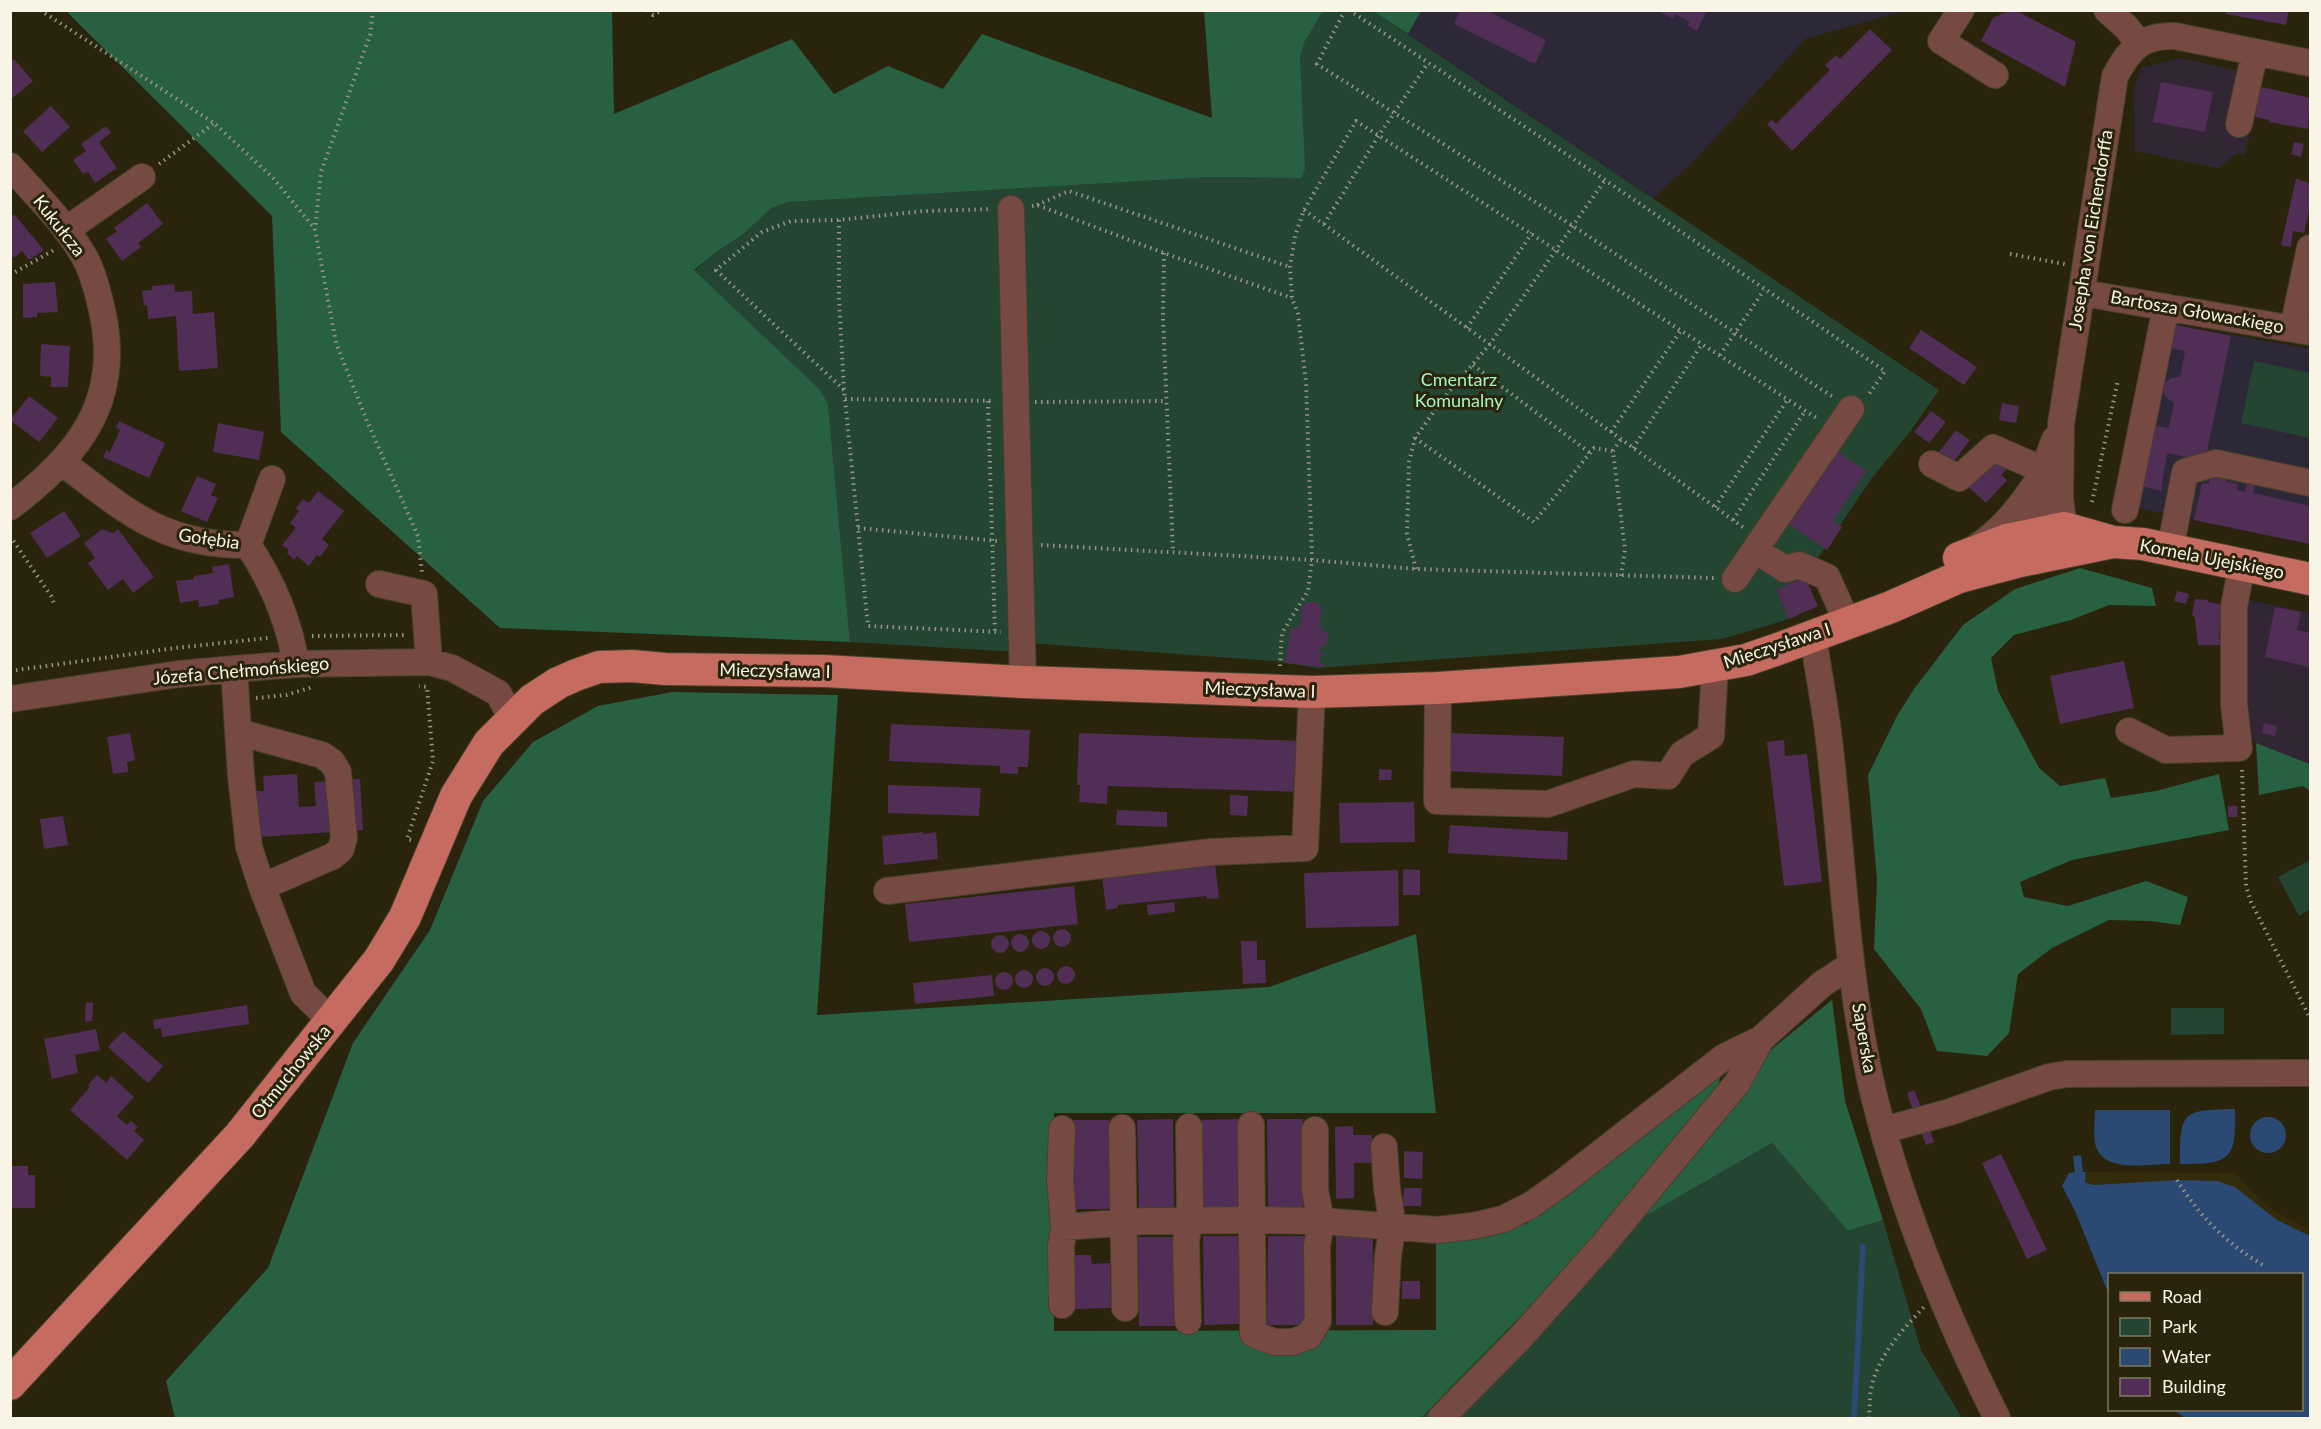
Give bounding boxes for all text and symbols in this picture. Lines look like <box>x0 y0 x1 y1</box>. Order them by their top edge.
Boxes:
street label: Josepha von Eichendorffa <box>2063 128 2117 332</box>
street label: Kukułcza <box>29 190 91 260</box>
street label: Bartosza Głowackiego <box>2109 285 2286 337</box>
park label: Cmentarz Komunalny <box>1415 368 1504 411</box>
street label: Gołębia <box>177 523 241 553</box>
street label: Kornela Ujejskiego <box>2138 533 2286 583</box>
street label: Mieczysława I <box>1720 617 1833 673</box>
street label: Józefa Chełmońskiego <box>152 651 330 689</box>
street label: Mieczysława I <box>719 658 831 682</box>
street label: Mieczysława I <box>1204 676 1316 702</box>
street label: Saperska <box>1848 1001 1882 1074</box>
street label: Otmuchowska <box>246 1020 335 1123</box>
legend <box>2108 1273 2303 1411</box>
text: Road <box>2162 1285 2202 1307</box>
text: Park <box>2162 1315 2198 1337</box>
text: Water <box>2162 1345 2211 1367</box>
text: Building <box>2162 1375 2226 1397</box>

